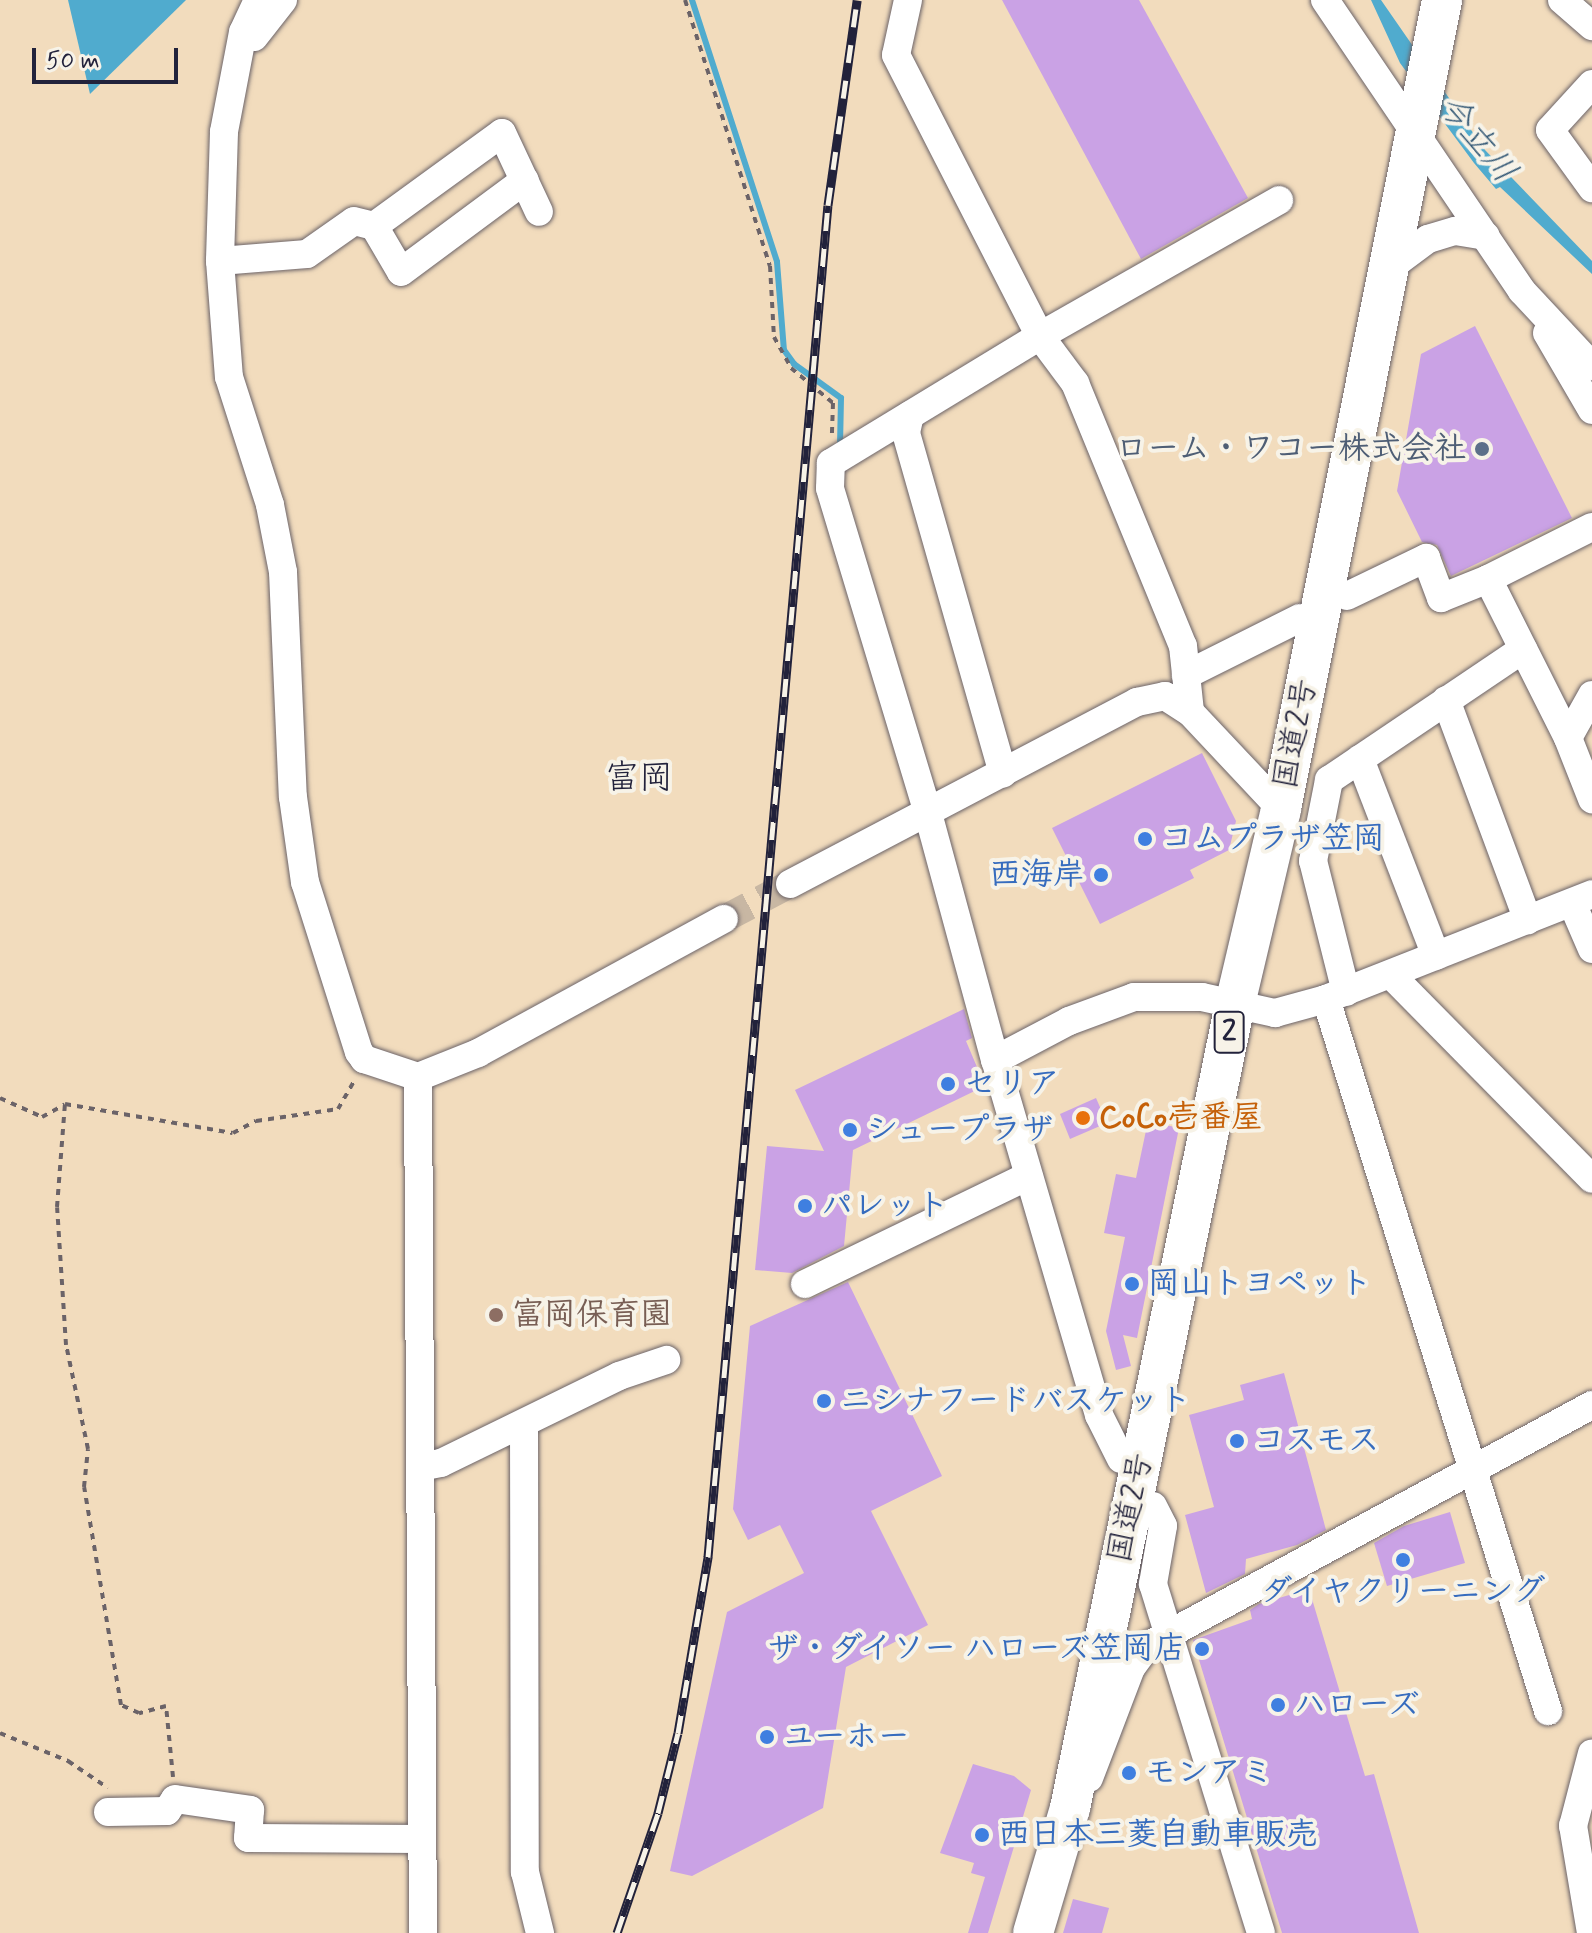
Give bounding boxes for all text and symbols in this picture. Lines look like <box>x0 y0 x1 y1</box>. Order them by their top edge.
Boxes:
scale bar <box>36 32 182 82</box>
text: 50 m <box>46 46 100 77</box>
water label: 今立川 <box>1429 87 1525 191</box>
place label: ローム・ワコー株式会社 <box>1114 430 1466 468</box>
marker: ローム・ワコー株式会社 <box>1473 440 1491 458</box>
street label: 国道2号 <box>1266 676 1326 792</box>
district label: 富岡 <box>605 759 673 799</box>
place label: コムプラザ笠岡 <box>1161 820 1385 858</box>
marker: コムプラザ笠岡 <box>1136 830 1154 848</box>
place label: 西海岸 <box>989 856 1085 894</box>
marker: 西海岸 <box>1092 866 1110 884</box>
road number: 2 <box>1213 1006 1245 1058</box>
place label: セリア <box>964 1065 1060 1103</box>
marker: セリア <box>939 1075 957 1093</box>
place label: CoCo壱番屋 <box>1099 1099 1263 1137</box>
marker: CoCo壱番屋 <box>1074 1109 1092 1127</box>
place label: シュープラザ <box>866 1111 1057 1149</box>
marker: シュープラザ <box>841 1121 859 1139</box>
place label: パレット <box>821 1187 949 1225</box>
marker: パレット <box>796 1197 814 1215</box>
place label: 岡山トヨペット <box>1148 1265 1372 1303</box>
marker: 岡山トヨペット <box>1123 1275 1141 1293</box>
place label: 富岡保育園 <box>512 1296 672 1334</box>
marker: 富岡保育園 <box>487 1306 505 1324</box>
place label: ニシナフードバスケット <box>840 1382 1191 1420</box>
marker: ニシナフードバスケット <box>815 1392 833 1410</box>
place label: コスモス <box>1253 1422 1381 1460</box>
marker: コスモス <box>1228 1432 1246 1450</box>
street label: 国道2号 <box>1101 1449 1161 1567</box>
marker: ダイヤクリーニング <box>1394 1551 1412 1569</box>
place label: ダイヤクリーニング <box>1259 1573 1547 1611</box>
place label: ザ・ダイソー ハローズ笠岡店 <box>761 1630 1186 1668</box>
marker: ザ・ダイソー ハローズ笠岡店 <box>1193 1640 1211 1658</box>
place label: ハローズ <box>1294 1686 1422 1724</box>
marker: ハローズ <box>1269 1696 1287 1714</box>
place label: ユーホー <box>783 1718 910 1756</box>
marker: ユーホー <box>758 1728 776 1746</box>
place label: モンアミ <box>1145 1754 1273 1792</box>
marker: モンアミ <box>1120 1764 1138 1782</box>
place label: 西日本三菱自動車販売 <box>998 1816 1318 1854</box>
marker: 西日本三菱自動車販売 <box>973 1826 991 1844</box>

